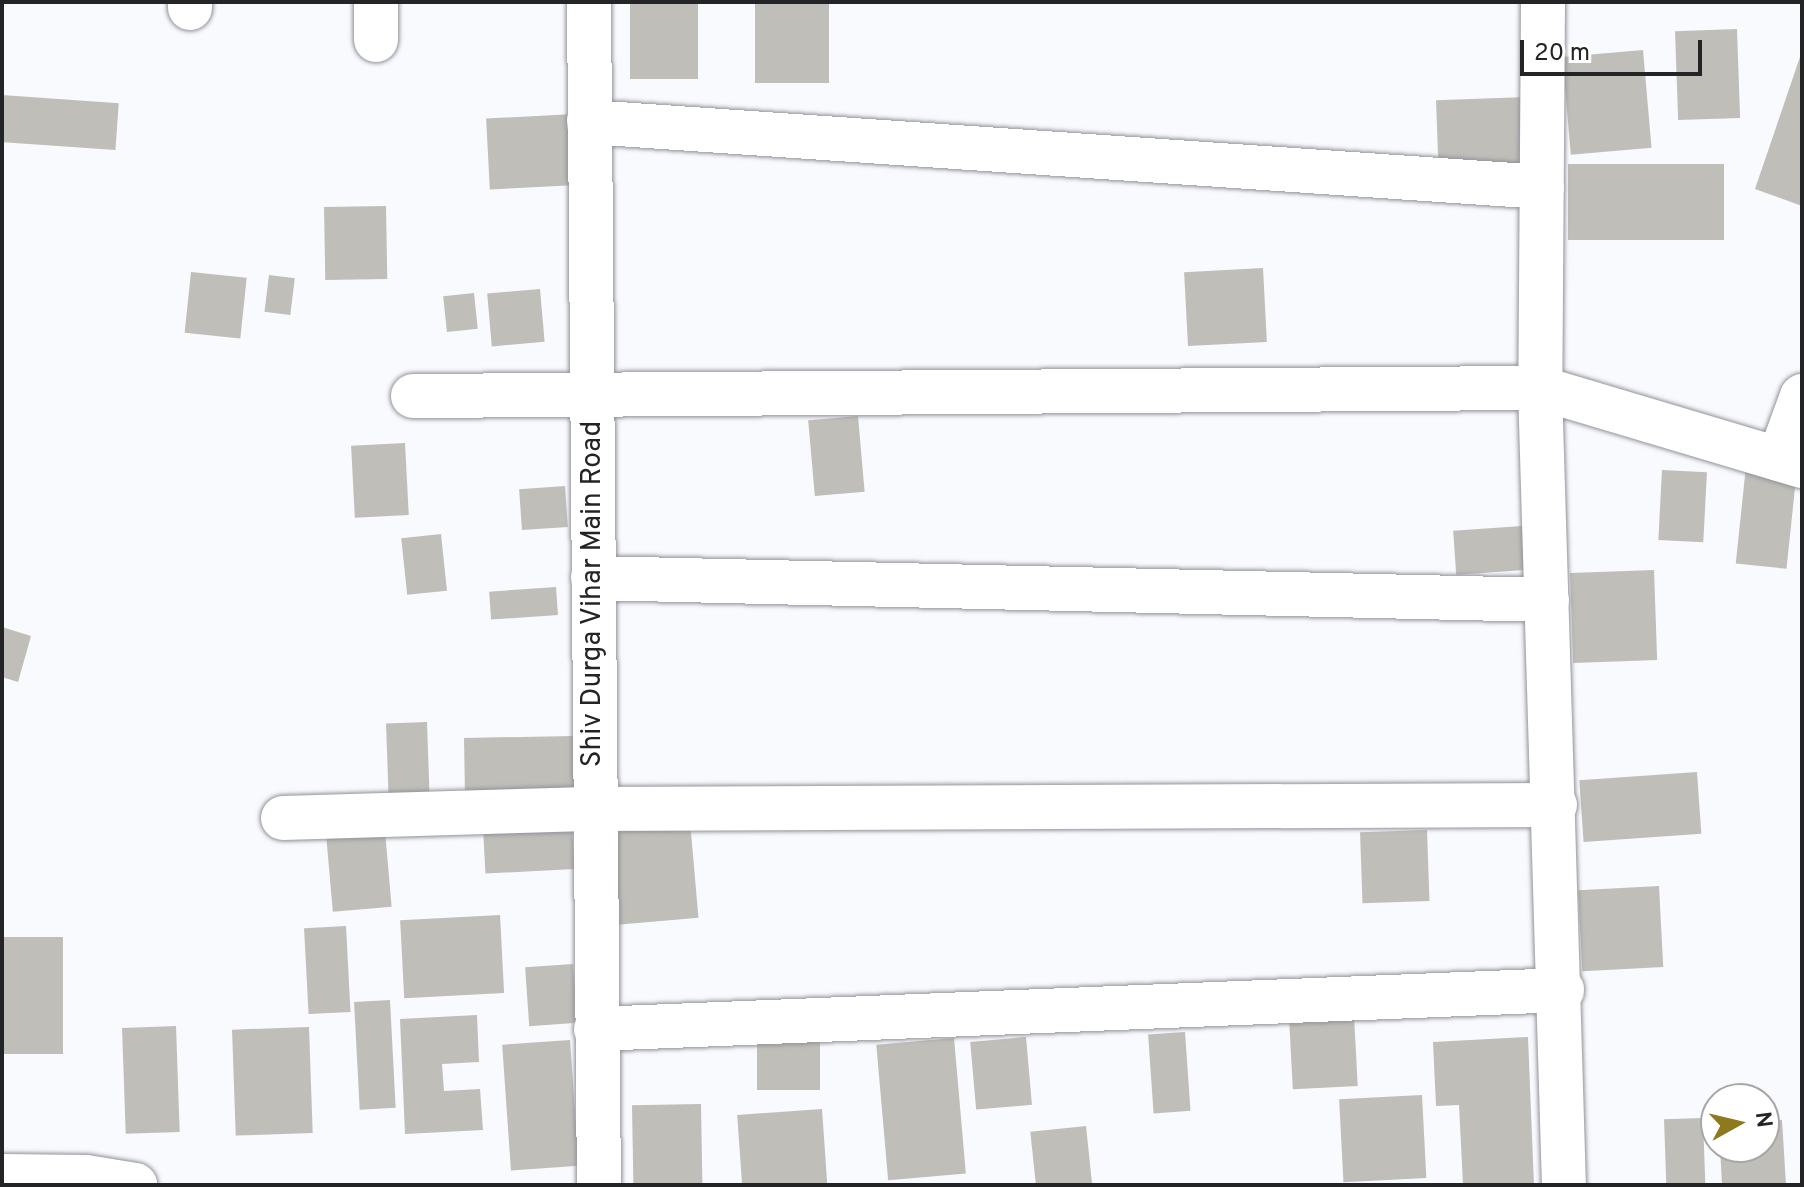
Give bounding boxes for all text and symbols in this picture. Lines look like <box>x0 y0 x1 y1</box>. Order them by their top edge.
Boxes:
scale bar <box>1524 24 1706 74</box>
text: 20 m <box>1534 39 1590 69</box>
street label: Shiv Durga Vihar Main Road <box>576 420 610 768</box>
north arrow <box>1700 1083 1780 1163</box>
text: N <box>1748 1110 1777 1130</box>

